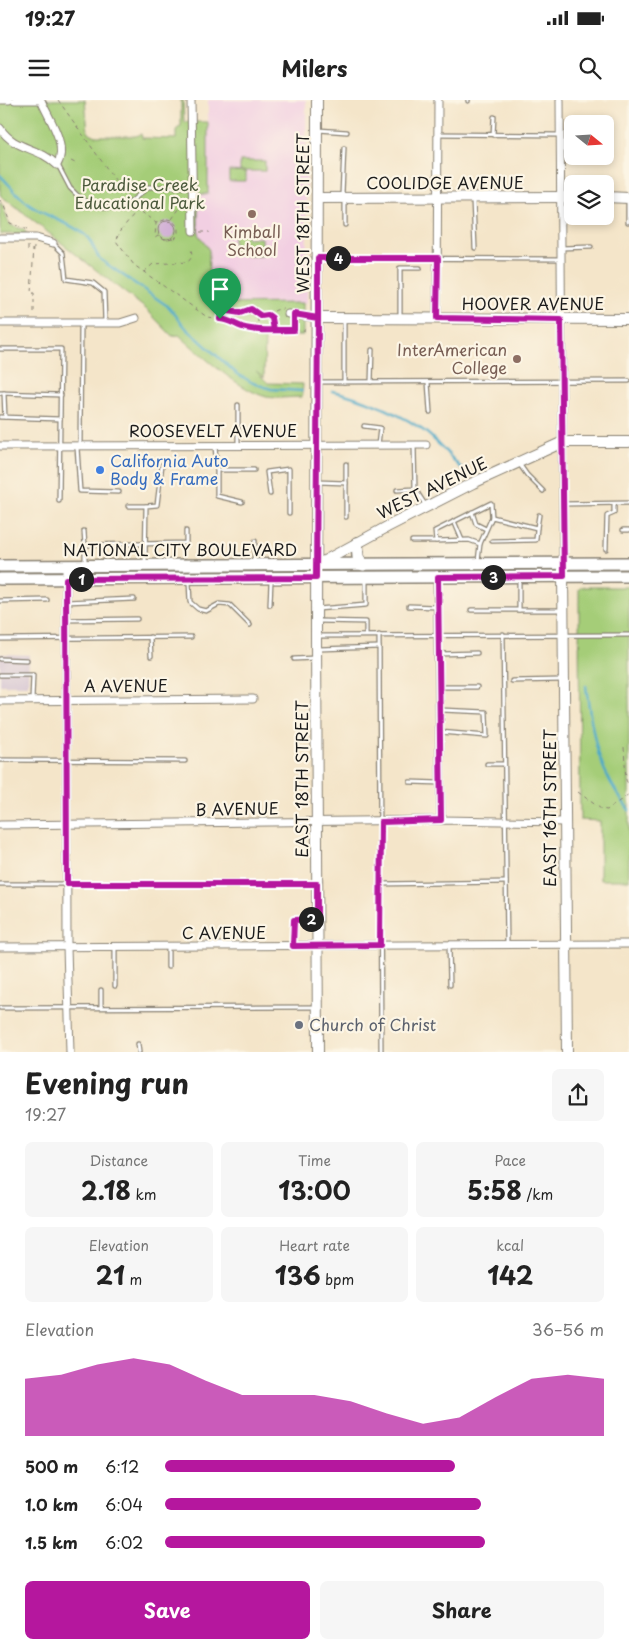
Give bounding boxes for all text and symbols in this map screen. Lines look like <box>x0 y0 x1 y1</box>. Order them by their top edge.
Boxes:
text: 19:27 <box>25 4 75 32</box>
text: Milers <box>281 51 348 84</box>
icon: menu <box>25 54 53 82</box>
icon: search <box>576 54 604 82</box>
north arrow <box>564 115 614 165</box>
map controls <box>564 115 614 225</box>
street label: WEST 18TH STREET <box>290 133 314 293</box>
street label: COOLIDGE AVENUE <box>366 170 524 194</box>
park label: Paradise Creek Educational Park <box>75 172 205 214</box>
button: layers <box>564 175 614 225</box>
marker: Kimball School <box>246 208 258 220</box>
place label: Kimball School <box>223 219 281 261</box>
pin: 4 <box>326 246 350 270</box>
text: 4 <box>334 248 343 269</box>
pin <box>199 268 241 319</box>
icon: arrive <box>206 275 234 303</box>
street label: HOOVER AVENUE <box>462 291 604 315</box>
place label: InterAmerican College <box>397 337 507 379</box>
marker: InterAmerican College <box>511 353 523 365</box>
street label: ROOSEVELT AVENUE <box>129 418 297 442</box>
place label: California Auto Body & Frame <box>110 448 229 490</box>
street label: WEST AVENUE <box>372 450 491 524</box>
marker: California Auto Body & Frame <box>94 464 106 476</box>
street label: NATIONAL CITY BOULEVARD <box>63 537 297 561</box>
pin: 3 <box>480 564 506 590</box>
pin: 1 <box>68 566 94 592</box>
text: 3 <box>489 567 498 588</box>
text: 1 <box>78 569 85 590</box>
street label: A AVENUE <box>84 673 168 697</box>
street label: EAST 18TH STREET <box>289 700 313 858</box>
street label: EAST 16TH STREET <box>537 729 561 887</box>
street label: B AVENUE <box>195 795 279 821</box>
pin: 2 <box>298 906 324 932</box>
text: 2 <box>307 909 316 930</box>
street label: C AVENUE <box>182 920 266 944</box>
place label: Church of Christ <box>309 1012 436 1036</box>
marker: Church of Christ <box>293 1019 305 1031</box>
text: Evening run <box>25 1061 189 1104</box>
button: share <box>552 1069 604 1121</box>
text: 19:27 <box>25 1102 66 1126</box>
text: Distance <box>89 1150 148 1171</box>
text: Time <box>298 1150 331 1171</box>
text: Pace <box>494 1150 526 1171</box>
text: 2.18 <box>81 1171 131 1209</box>
text: 13:00 <box>278 1171 351 1209</box>
text: 5:58 <box>467 1171 522 1209</box>
text: km <box>131 1184 157 1205</box>
text: /km <box>522 1184 553 1205</box>
text: Elevation <box>89 1235 149 1256</box>
text: Heart rate <box>279 1235 350 1256</box>
text: kcal <box>496 1235 524 1256</box>
text: 21 <box>95 1256 125 1294</box>
text: 136 <box>275 1256 321 1294</box>
text: 142 <box>487 1256 533 1294</box>
text: m <box>125 1269 142 1290</box>
text: bpm <box>321 1269 354 1290</box>
text: Elevation <box>25 1317 94 1341</box>
text: 36–56 m <box>532 1317 604 1341</box>
text: 500 m <box>25 1454 78 1478</box>
text: 6:12 <box>105 1454 139 1478</box>
text: 1.0 km <box>25 1492 78 1516</box>
text: 6:04 <box>105 1492 143 1516</box>
text: 1.5 km <box>25 1530 78 1554</box>
text: 6:02 <box>105 1530 143 1554</box>
button: Save <box>25 1581 310 1639</box>
button: Share <box>320 1581 604 1639</box>

